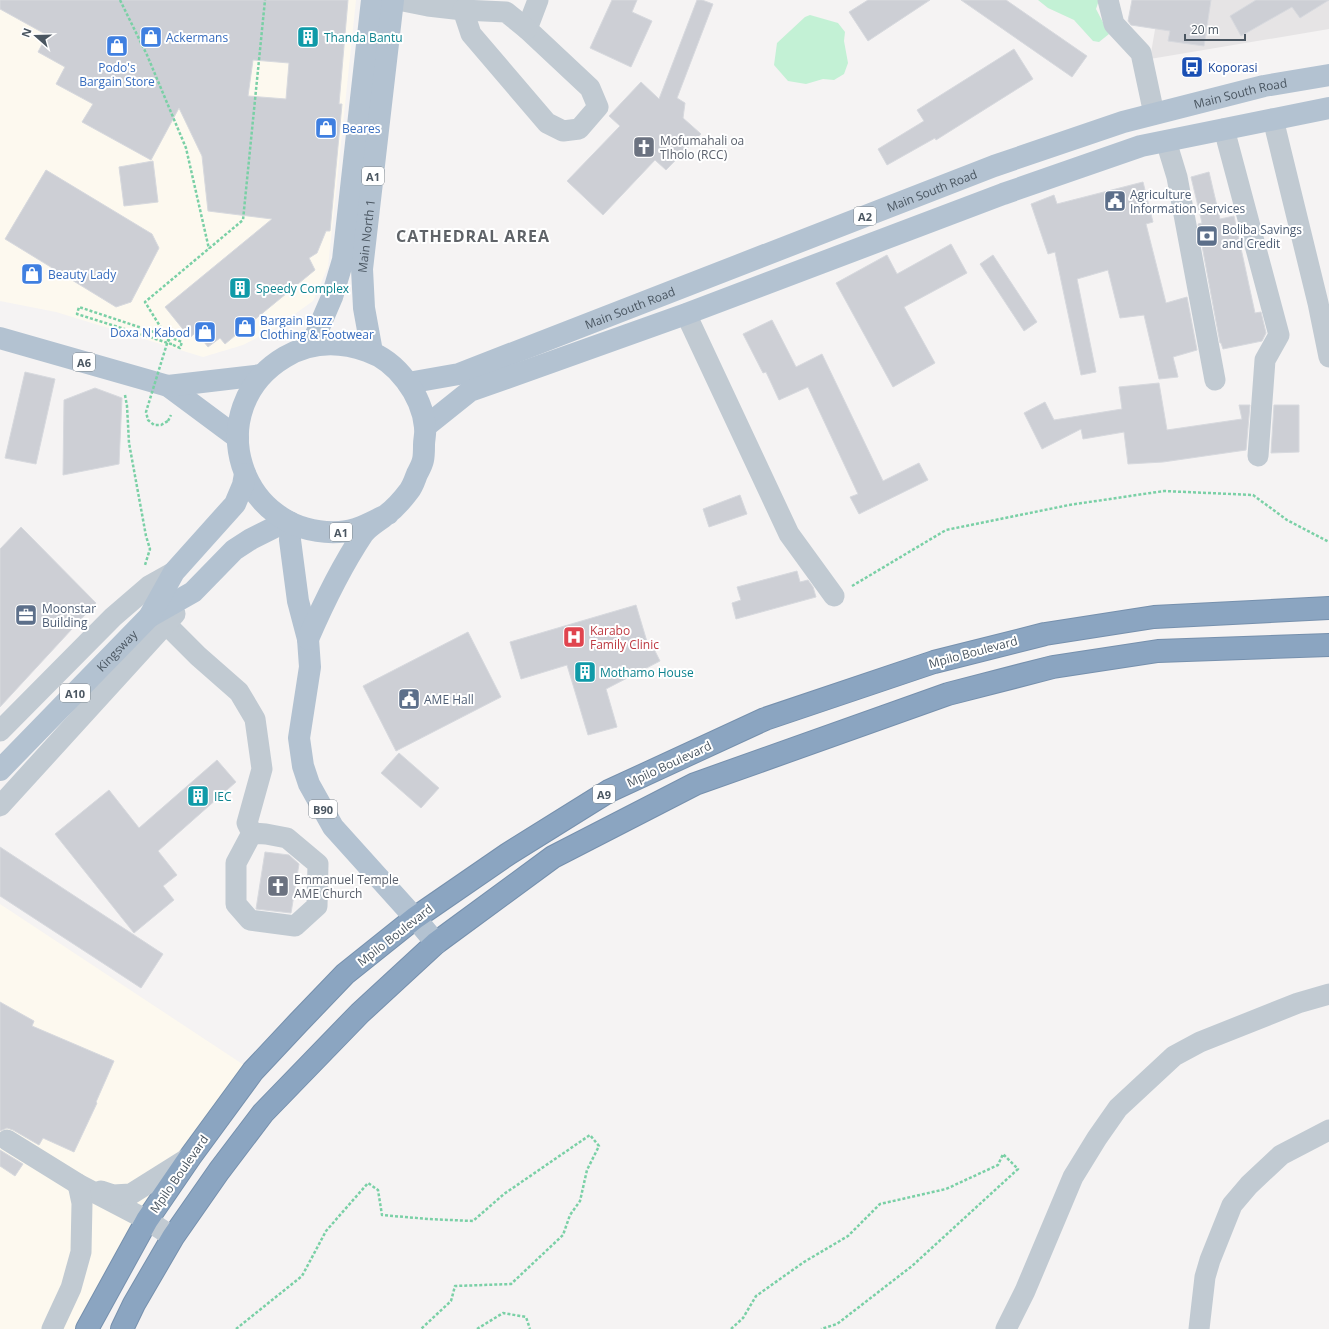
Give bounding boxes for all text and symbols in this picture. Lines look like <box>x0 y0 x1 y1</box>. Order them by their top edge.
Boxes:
north arrow <box>16 16 56 56</box>
scale bar <box>1185 16 1245 42</box>
text: 20 m <box>1191 21 1219 38</box>
shop icon: Ackermans <box>138 24 164 50</box>
building icon: Thanda Bantu <box>295 24 321 50</box>
text: N <box>18 26 35 39</box>
place label: Ackermans <box>166 29 228 46</box>
place label: Thanda Bantu <box>324 29 403 46</box>
shop icon: Podo's Bargain Store <box>104 33 130 59</box>
bus stop icon: Koporasi <box>1179 54 1205 80</box>
place label: Podo's Bargain Store <box>79 59 155 90</box>
place label: Koporasi <box>1208 59 1257 76</box>
street label: Main South Road <box>1192 74 1288 112</box>
shop icon: Beares <box>313 115 339 141</box>
place label: Beares <box>342 120 381 137</box>
place label: Mofumahali oa Tlholo (RCC) <box>660 132 744 163</box>
church icon: Mofumahali oa Tlholo (RCC) <box>631 134 657 160</box>
street label: Main South Road <box>884 165 979 215</box>
road number: A1 <box>362 167 384 185</box>
place label: Agriculture Information Services <box>1130 186 1245 217</box>
public building icon: Agriculture Information Services <box>1102 188 1128 214</box>
street label: Main North 1 <box>353 198 378 274</box>
road number: A2 <box>854 207 876 225</box>
place label: Boliba Savings and Credit <box>1222 221 1302 252</box>
bank icon: Boliba Savings and Credit <box>1194 223 1220 249</box>
district label: CATHEDRAL AREA <box>396 225 550 247</box>
shop icon: Beauty Lady <box>19 261 45 287</box>
place label: Beauty Lady <box>48 266 117 283</box>
building icon: Speedy Complex <box>227 275 253 301</box>
place label: Speedy Complex <box>256 280 350 297</box>
street label: Main South Road <box>582 282 677 333</box>
place label: Bargain Buzz Clothing & Footwear <box>260 312 374 343</box>
shop icon: Bargain Buzz Clothing & Footwear <box>232 314 258 340</box>
shop icon: Doxa N Kabod <box>192 319 218 345</box>
place label: Doxa N Kabod <box>110 324 190 341</box>
road number: A6 <box>73 353 95 371</box>
road number: A1 <box>330 523 352 541</box>
place label: Moonstar Building <box>42 600 96 631</box>
office icon: Moonstar Building <box>13 602 39 628</box>
place label: Karabo Family Clinic <box>590 622 659 653</box>
hospital icon: Karabo Family Clinic <box>561 624 587 650</box>
street label: Kingsway <box>92 625 141 675</box>
street label: Mpilo Boulevard <box>927 632 1019 672</box>
building icon: Mothamo House <box>572 659 598 685</box>
place label: Mothamo House <box>600 664 694 681</box>
road number: A10 <box>60 684 90 702</box>
public building icon: AME Hall <box>396 686 422 712</box>
place label: AME Hall <box>424 691 474 708</box>
street label: Mpilo Boulevard <box>624 737 714 791</box>
building icon: IEC <box>185 783 211 809</box>
road number: A9 <box>593 785 615 803</box>
place label: IEC <box>214 788 232 805</box>
road number: B90 <box>309 800 337 818</box>
place label: Emmanuel Temple AME Church <box>294 871 399 902</box>
church icon: Emmanuel Temple AME Church <box>265 873 291 899</box>
street label: Mpilo Boulevard <box>354 900 436 970</box>
street label: Mpilo Boulevard <box>146 1132 212 1216</box>

